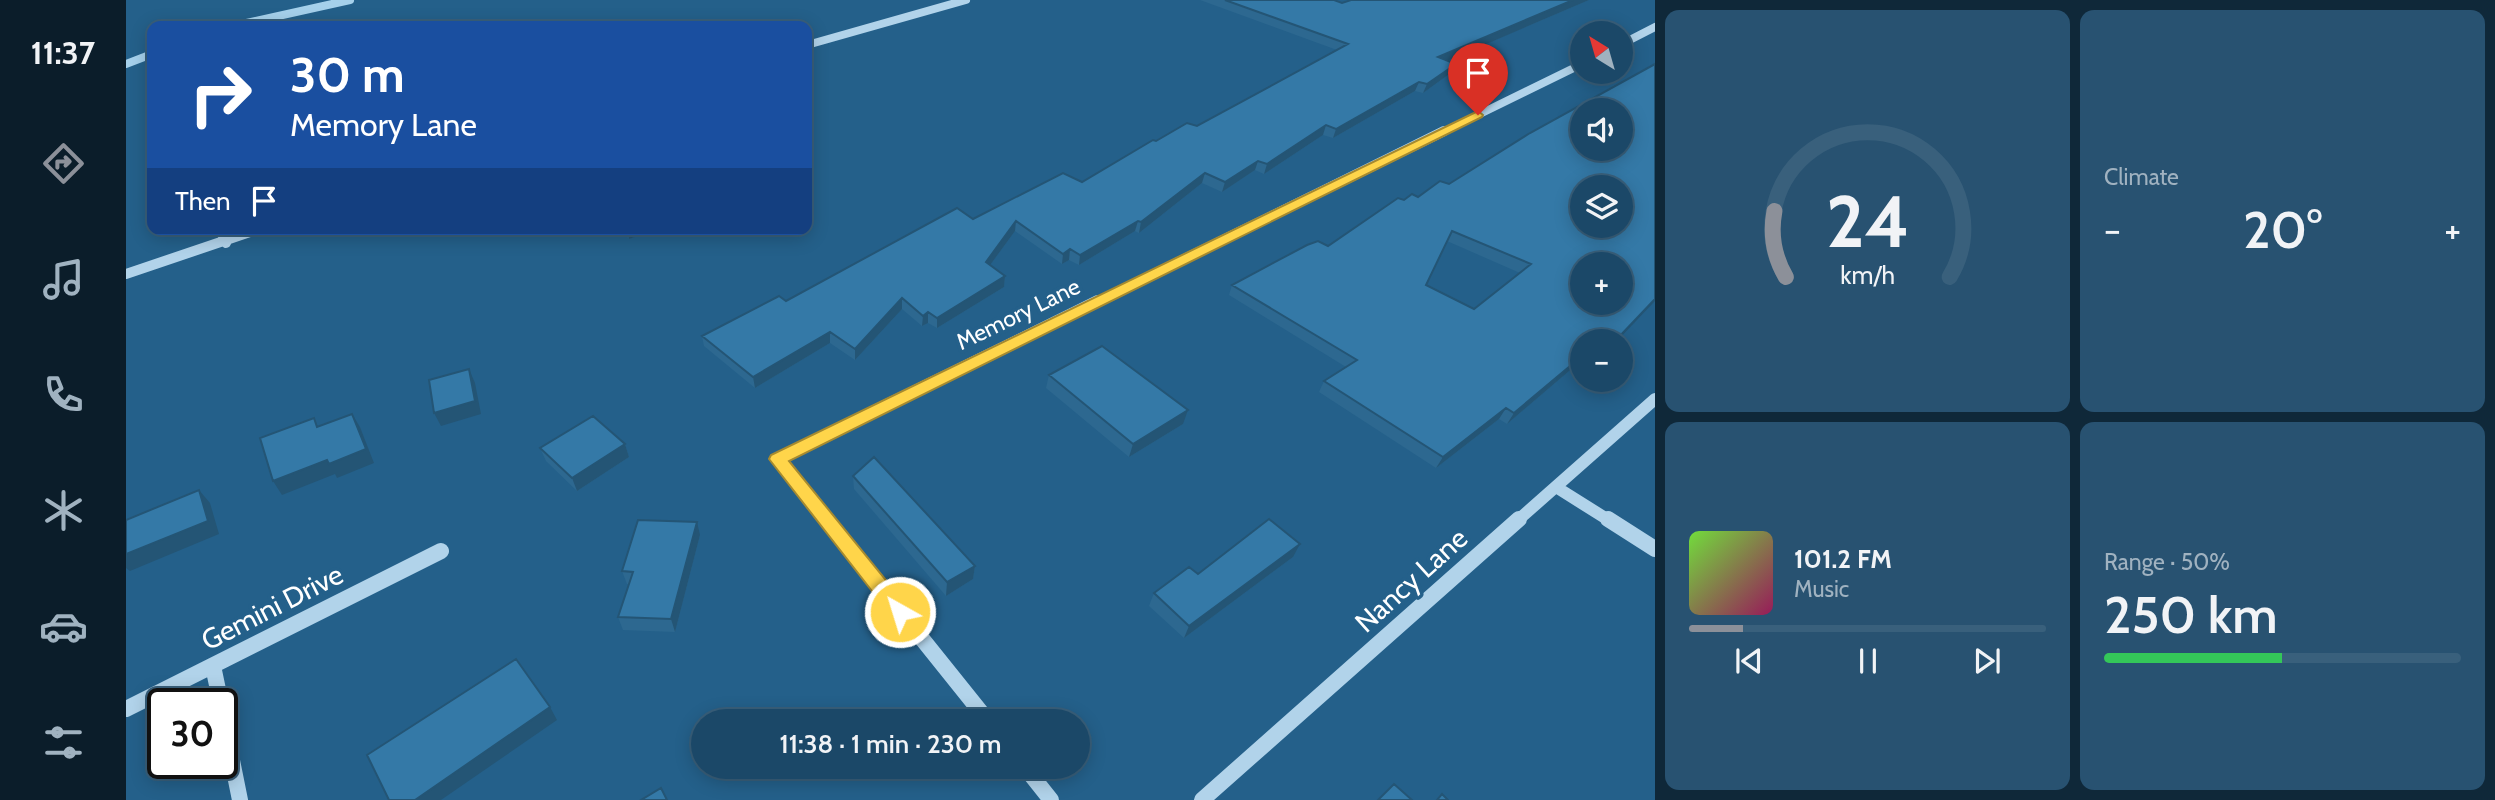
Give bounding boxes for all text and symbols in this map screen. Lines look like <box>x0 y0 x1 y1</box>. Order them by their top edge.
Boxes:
north arrow <box>1570 21 1633 84</box>
map controls <box>1570 21 1633 392</box>
text: 11:37 <box>31 33 95 72</box>
pin <box>1448 43 1508 115</box>
text: 30 m <box>290 45 405 104</box>
icon: right <box>175 49 266 140</box>
icon: arrive <box>1459 54 1497 92</box>
button: sound <box>1570 98 1633 161</box>
text: Memory Lane <box>290 105 477 144</box>
icon: directions <box>39 139 88 188</box>
text: Climate <box>2104 163 2179 191</box>
button: layers <box>1570 175 1633 238</box>
text: 24 <box>1826 177 1909 265</box>
icon: arrive <box>245 182 283 220</box>
text: Then <box>175 185 231 217</box>
text: 20° <box>2243 198 2322 261</box>
text: − <box>2104 206 2121 253</box>
text: + <box>2444 206 2461 253</box>
button: + <box>1570 252 1633 315</box>
icon: music <box>39 255 88 304</box>
text: km/h <box>1840 260 1895 290</box>
street label: Memory Lane <box>952 272 1085 356</box>
button: − <box>1570 329 1633 392</box>
icon: phone <box>39 370 88 419</box>
icon: climate <box>39 486 88 535</box>
street label: Nancy Lane <box>1348 521 1474 639</box>
text: 101.2 FM <box>1794 543 1892 575</box>
text: Range · 50% <box>2104 548 2230 576</box>
street label: Gemini Drive <box>196 557 348 657</box>
position arrow <box>863 575 937 649</box>
text: Music <box>1794 575 1849 603</box>
text: 250 km <box>2104 583 2278 646</box>
icon: car <box>39 602 88 651</box>
icon: previous <box>1730 642 1768 680</box>
icon: pause <box>1849 642 1887 680</box>
icon: next <box>1968 642 2006 680</box>
speed limit sign: 30 <box>147 688 238 779</box>
icon: filters <box>39 718 88 767</box>
text: 11:38 · 1 min · 230 m <box>780 728 1001 760</box>

